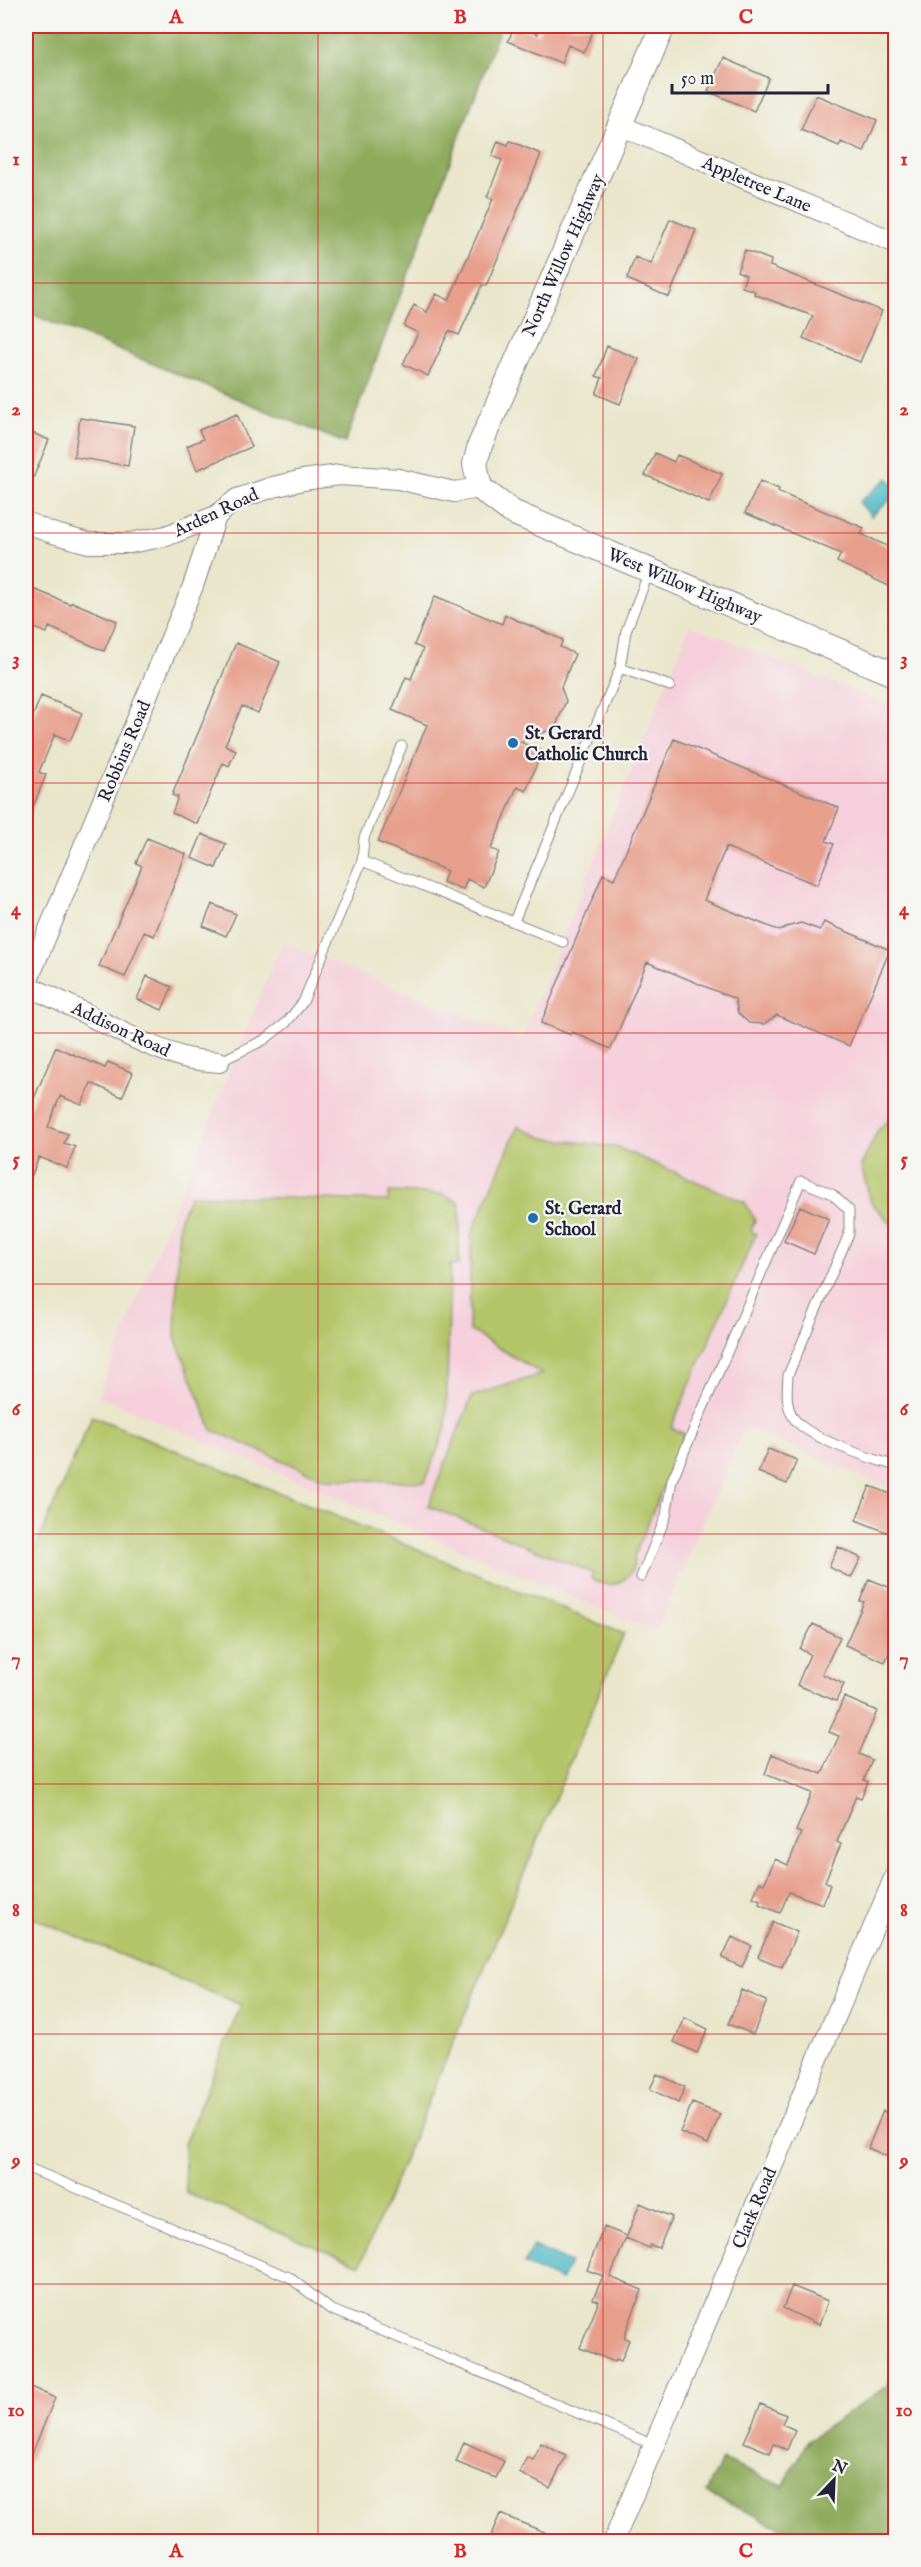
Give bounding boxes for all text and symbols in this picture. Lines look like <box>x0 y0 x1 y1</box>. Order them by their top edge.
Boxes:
text: A <box>168 5 184 30</box>
text: B <box>453 5 467 30</box>
text: C <box>739 5 753 30</box>
scale bar <box>672 57 828 95</box>
text: 50 m <box>681 68 714 91</box>
text: 1 <box>12 147 20 172</box>
text: 1 <box>900 147 908 172</box>
street label: Appletree Lane <box>697 152 814 219</box>
street label: North Willow Highway <box>518 171 611 341</box>
text: 2 <box>11 397 21 422</box>
text: 2 <box>899 397 909 422</box>
street label: Arden Road <box>170 484 263 543</box>
street label: West Willow Highway <box>604 543 765 629</box>
text: 3 <box>12 647 20 672</box>
text: 3 <box>900 647 908 672</box>
street label: Robbins Road <box>94 697 157 806</box>
place label: St. Gerard Catholic Church <box>525 723 648 767</box>
marker: St. Gerard Catholic Church <box>506 736 520 750</box>
text: 4 <box>11 897 22 922</box>
text: 4 <box>899 897 910 922</box>
street label: Addison Road <box>66 997 174 1063</box>
text: 5 <box>12 1147 20 1172</box>
text: 5 <box>900 1147 908 1172</box>
place label: St. Gerard School <box>545 1198 622 1242</box>
marker: St. Gerard School <box>526 1211 540 1225</box>
text: 6 <box>12 1397 22 1422</box>
text: 6 <box>900 1397 910 1422</box>
text: 7 <box>11 1647 21 1672</box>
text: 7 <box>899 1647 909 1672</box>
text: 8 <box>12 1898 20 1923</box>
text: 8 <box>900 1898 908 1923</box>
text: 9 <box>11 2148 21 2173</box>
text: 9 <box>899 2148 909 2173</box>
street label: Clark Road <box>728 2164 783 2253</box>
text: 10 <box>7 2398 25 2423</box>
text: 10 <box>895 2398 913 2423</box>
north arrow <box>804 2450 864 2510</box>
text: N <box>828 2456 850 2480</box>
text: A <box>168 2539 184 2564</box>
text: B <box>453 2539 467 2564</box>
text: C <box>739 2539 753 2564</box>

